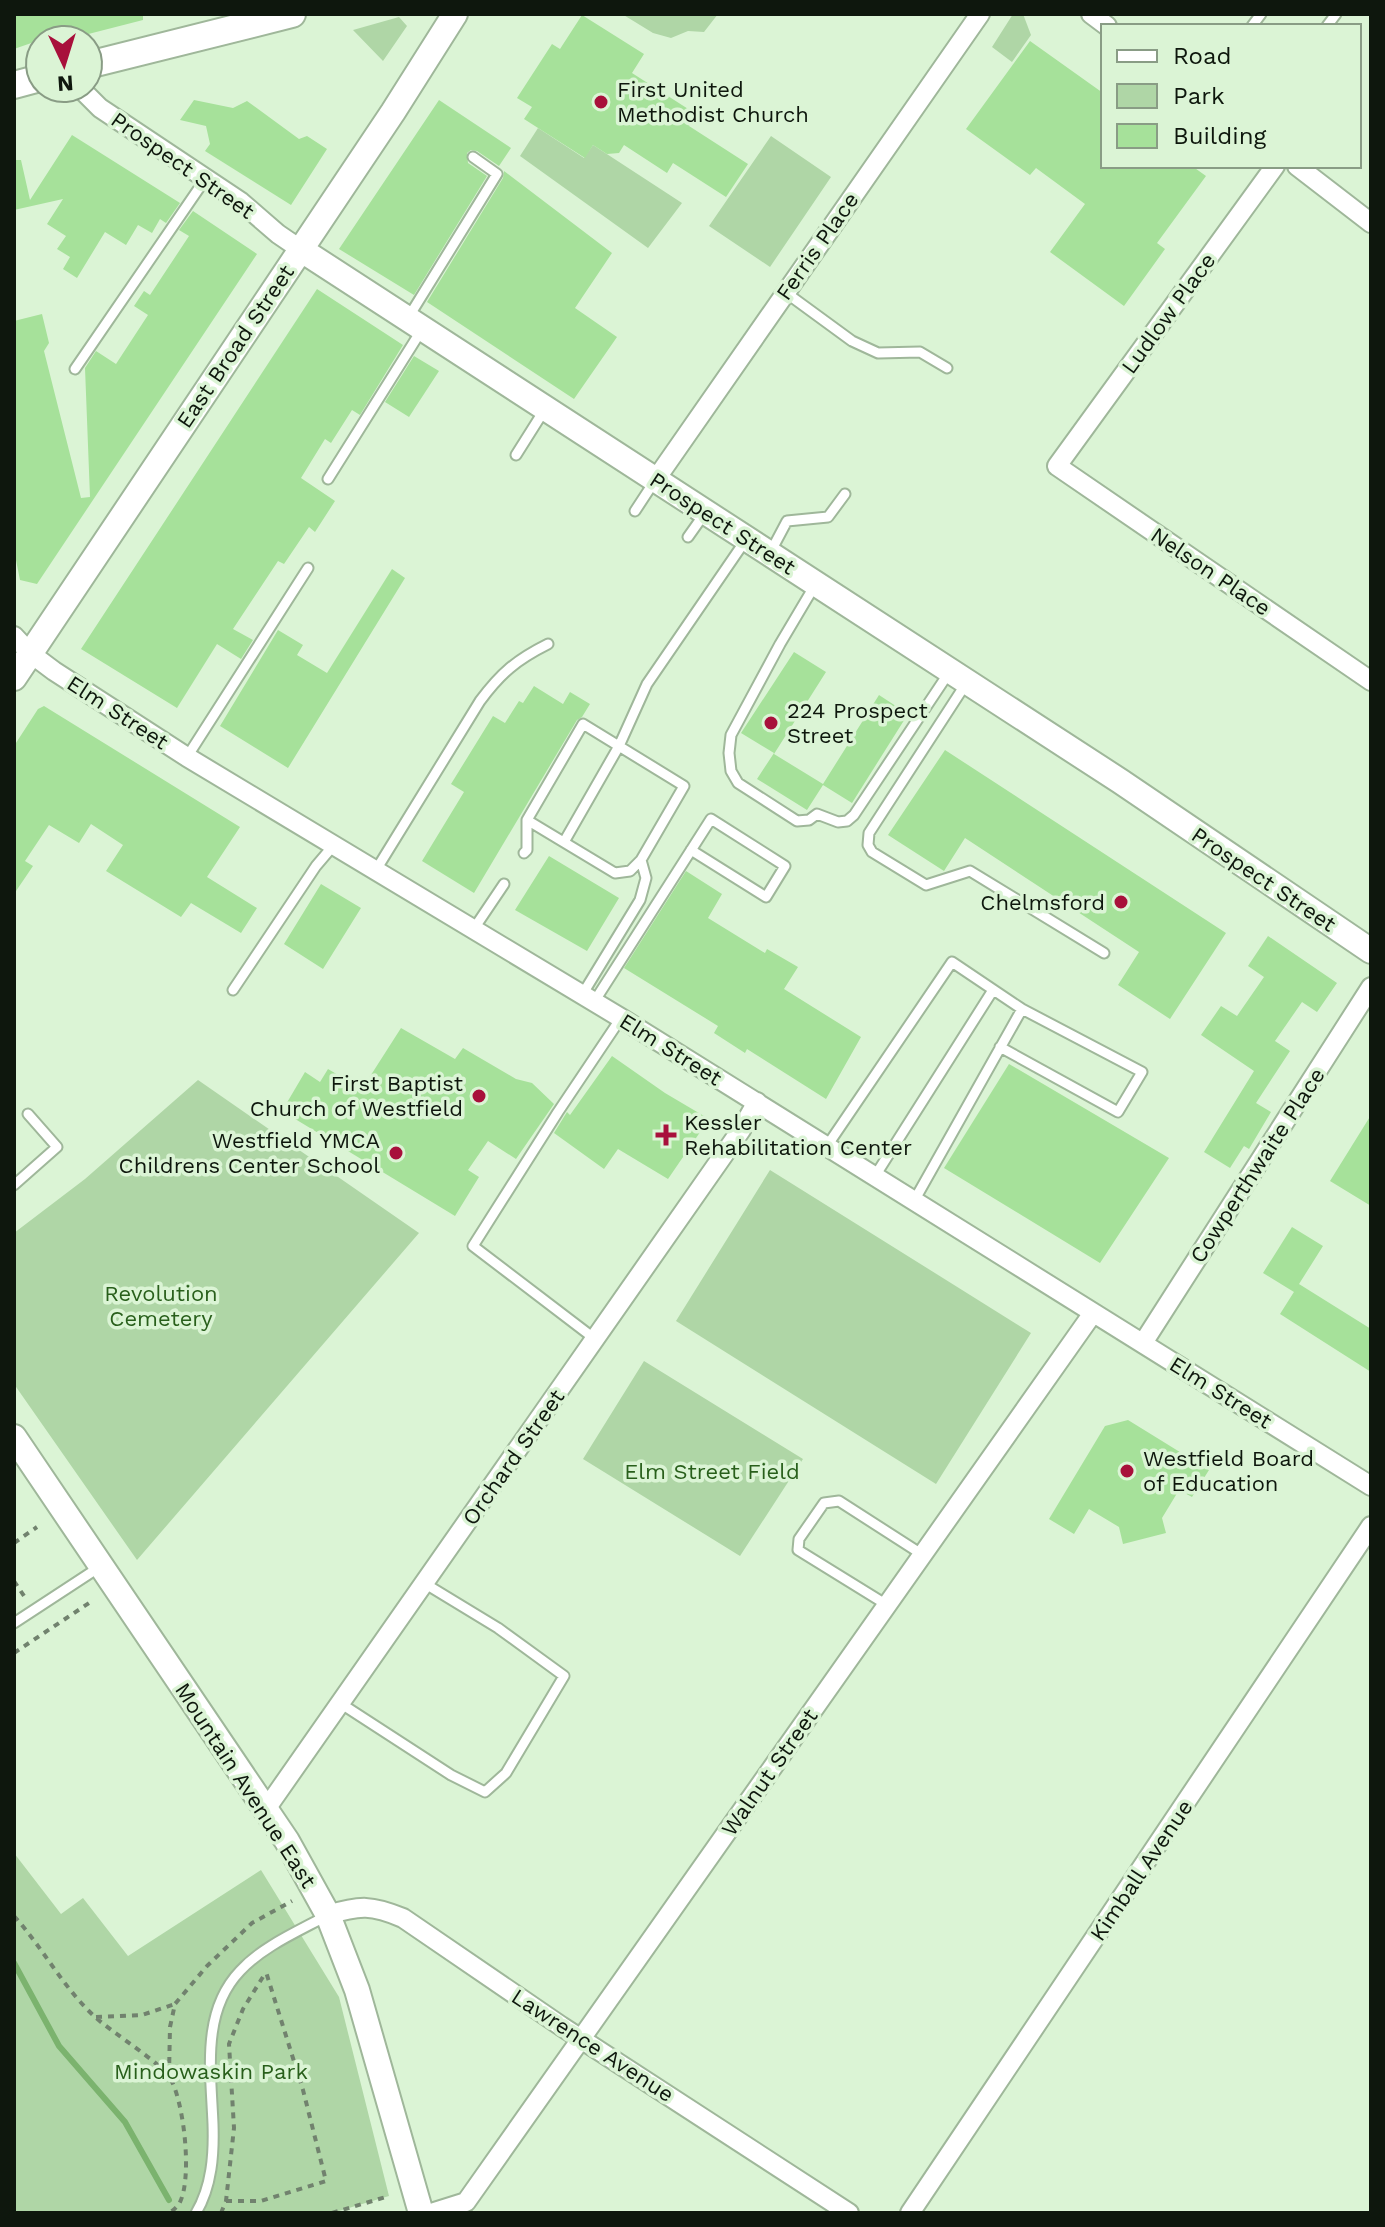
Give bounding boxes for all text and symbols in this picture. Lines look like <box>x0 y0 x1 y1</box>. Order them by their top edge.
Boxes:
north arrow <box>24 24 104 104</box>
legend <box>1101 24 1361 168</box>
text: Road <box>1173 42 1232 70</box>
text: N <box>56 70 74 96</box>
place label: First United Methodist Church <box>617 77 809 127</box>
text: Park <box>1173 82 1225 110</box>
marker: First United Methodist Church <box>592 93 610 111</box>
street label: Prospect Street <box>106 107 259 224</box>
text: Building <box>1173 122 1266 150</box>
street label: Ferris Place <box>771 188 864 305</box>
street label: Ludlow Place <box>1116 248 1221 378</box>
street label: East Broad Street <box>172 260 299 432</box>
street label: Prospect Street <box>645 467 800 580</box>
street label: Nelson Place <box>1146 522 1275 621</box>
street label: Elm Street <box>62 670 173 754</box>
place label: 224 Prospect Street <box>787 698 928 748</box>
marker: 224 Prospect Street <box>762 714 780 732</box>
street label: Prospect Street <box>1187 822 1341 937</box>
place label: Chelmsford <box>980 890 1105 915</box>
marker: Chelmsford <box>1112 893 1130 911</box>
street label: Elm Street <box>615 1008 726 1091</box>
street label: Cowperthwaite Place <box>1185 1063 1330 1267</box>
place label: First Baptist Church of Westfield <box>250 1071 463 1121</box>
marker: First Baptist Church of Westfield <box>470 1087 488 1105</box>
place label: Kessler Rehabilitation Center <box>684 1110 912 1160</box>
marker: Kessler Rehabilitation Center <box>655 1124 677 1146</box>
place label: Westfield YMCA Childrens Center School <box>119 1128 380 1178</box>
marker: Westfield YMCA Childrens Center School <box>387 1144 405 1162</box>
park label: Revolution Cemetery <box>104 1281 218 1331</box>
street label: Elm Street <box>1165 1351 1276 1434</box>
street label: Orchard Street <box>457 1385 569 1530</box>
place label: Westfield Board of Education <box>1143 1446 1314 1496</box>
park label: Elm Street Field <box>624 1459 800 1484</box>
marker: Westfield Board of Education <box>1118 1462 1136 1480</box>
street label: Mountain Avenue East <box>170 1678 321 1892</box>
street label: Walnut Street <box>716 1704 823 1841</box>
street label: Kimball Avenue <box>1085 1795 1198 1946</box>
street label: Lawrence Avenue <box>507 1984 678 2107</box>
park label: Mindowaskin Park <box>114 2059 308 2084</box>

